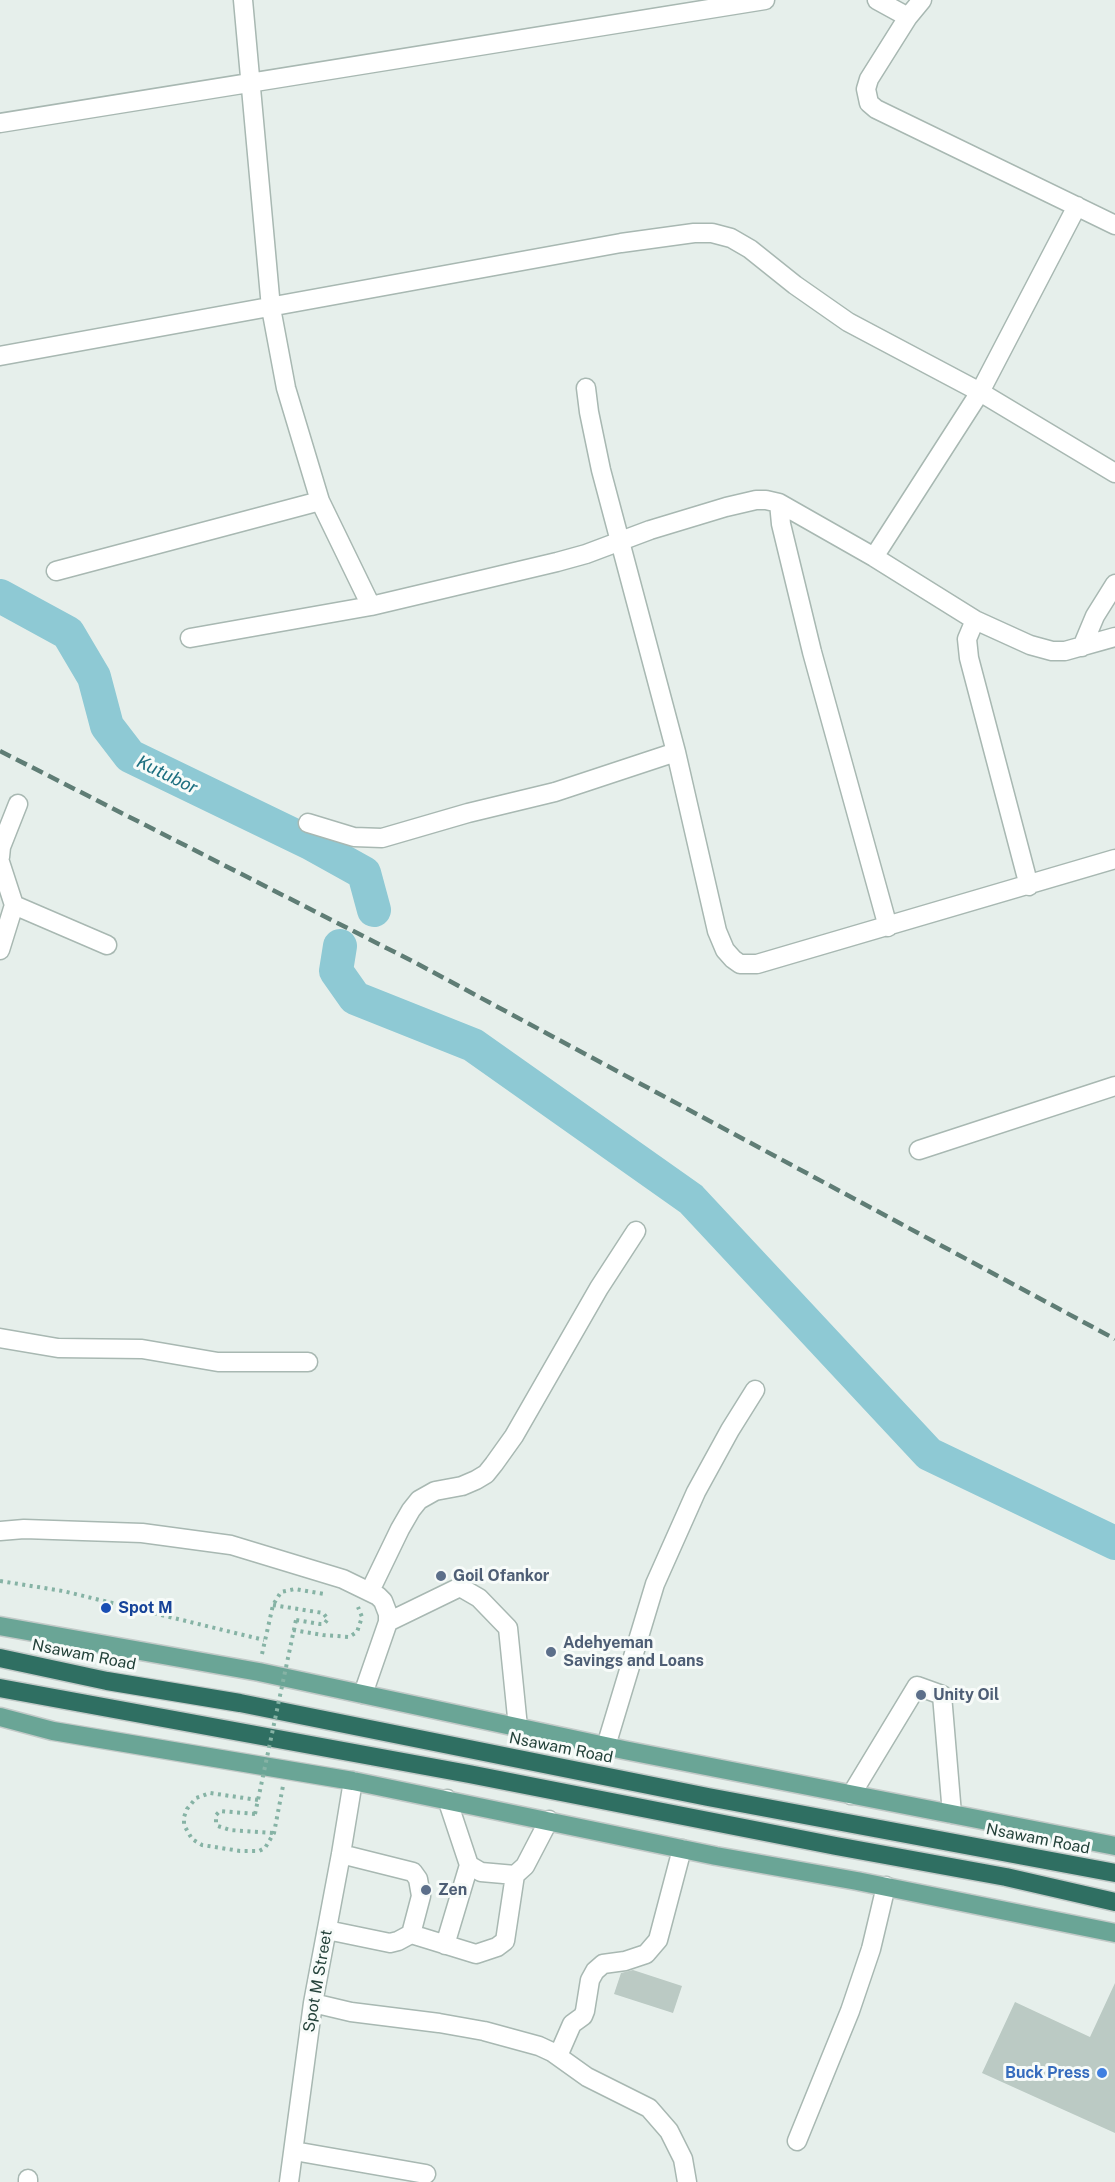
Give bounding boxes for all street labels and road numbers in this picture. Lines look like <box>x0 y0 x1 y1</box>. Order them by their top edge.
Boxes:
street label: Nsawam Road <box>30 1636 138 1674</box>
street label: Nsawam Road <box>507 1729 615 1767</box>
street label: Nsawam Road <box>984 1820 1092 1858</box>
street label: Spot M Street <box>300 1928 336 2034</box>

